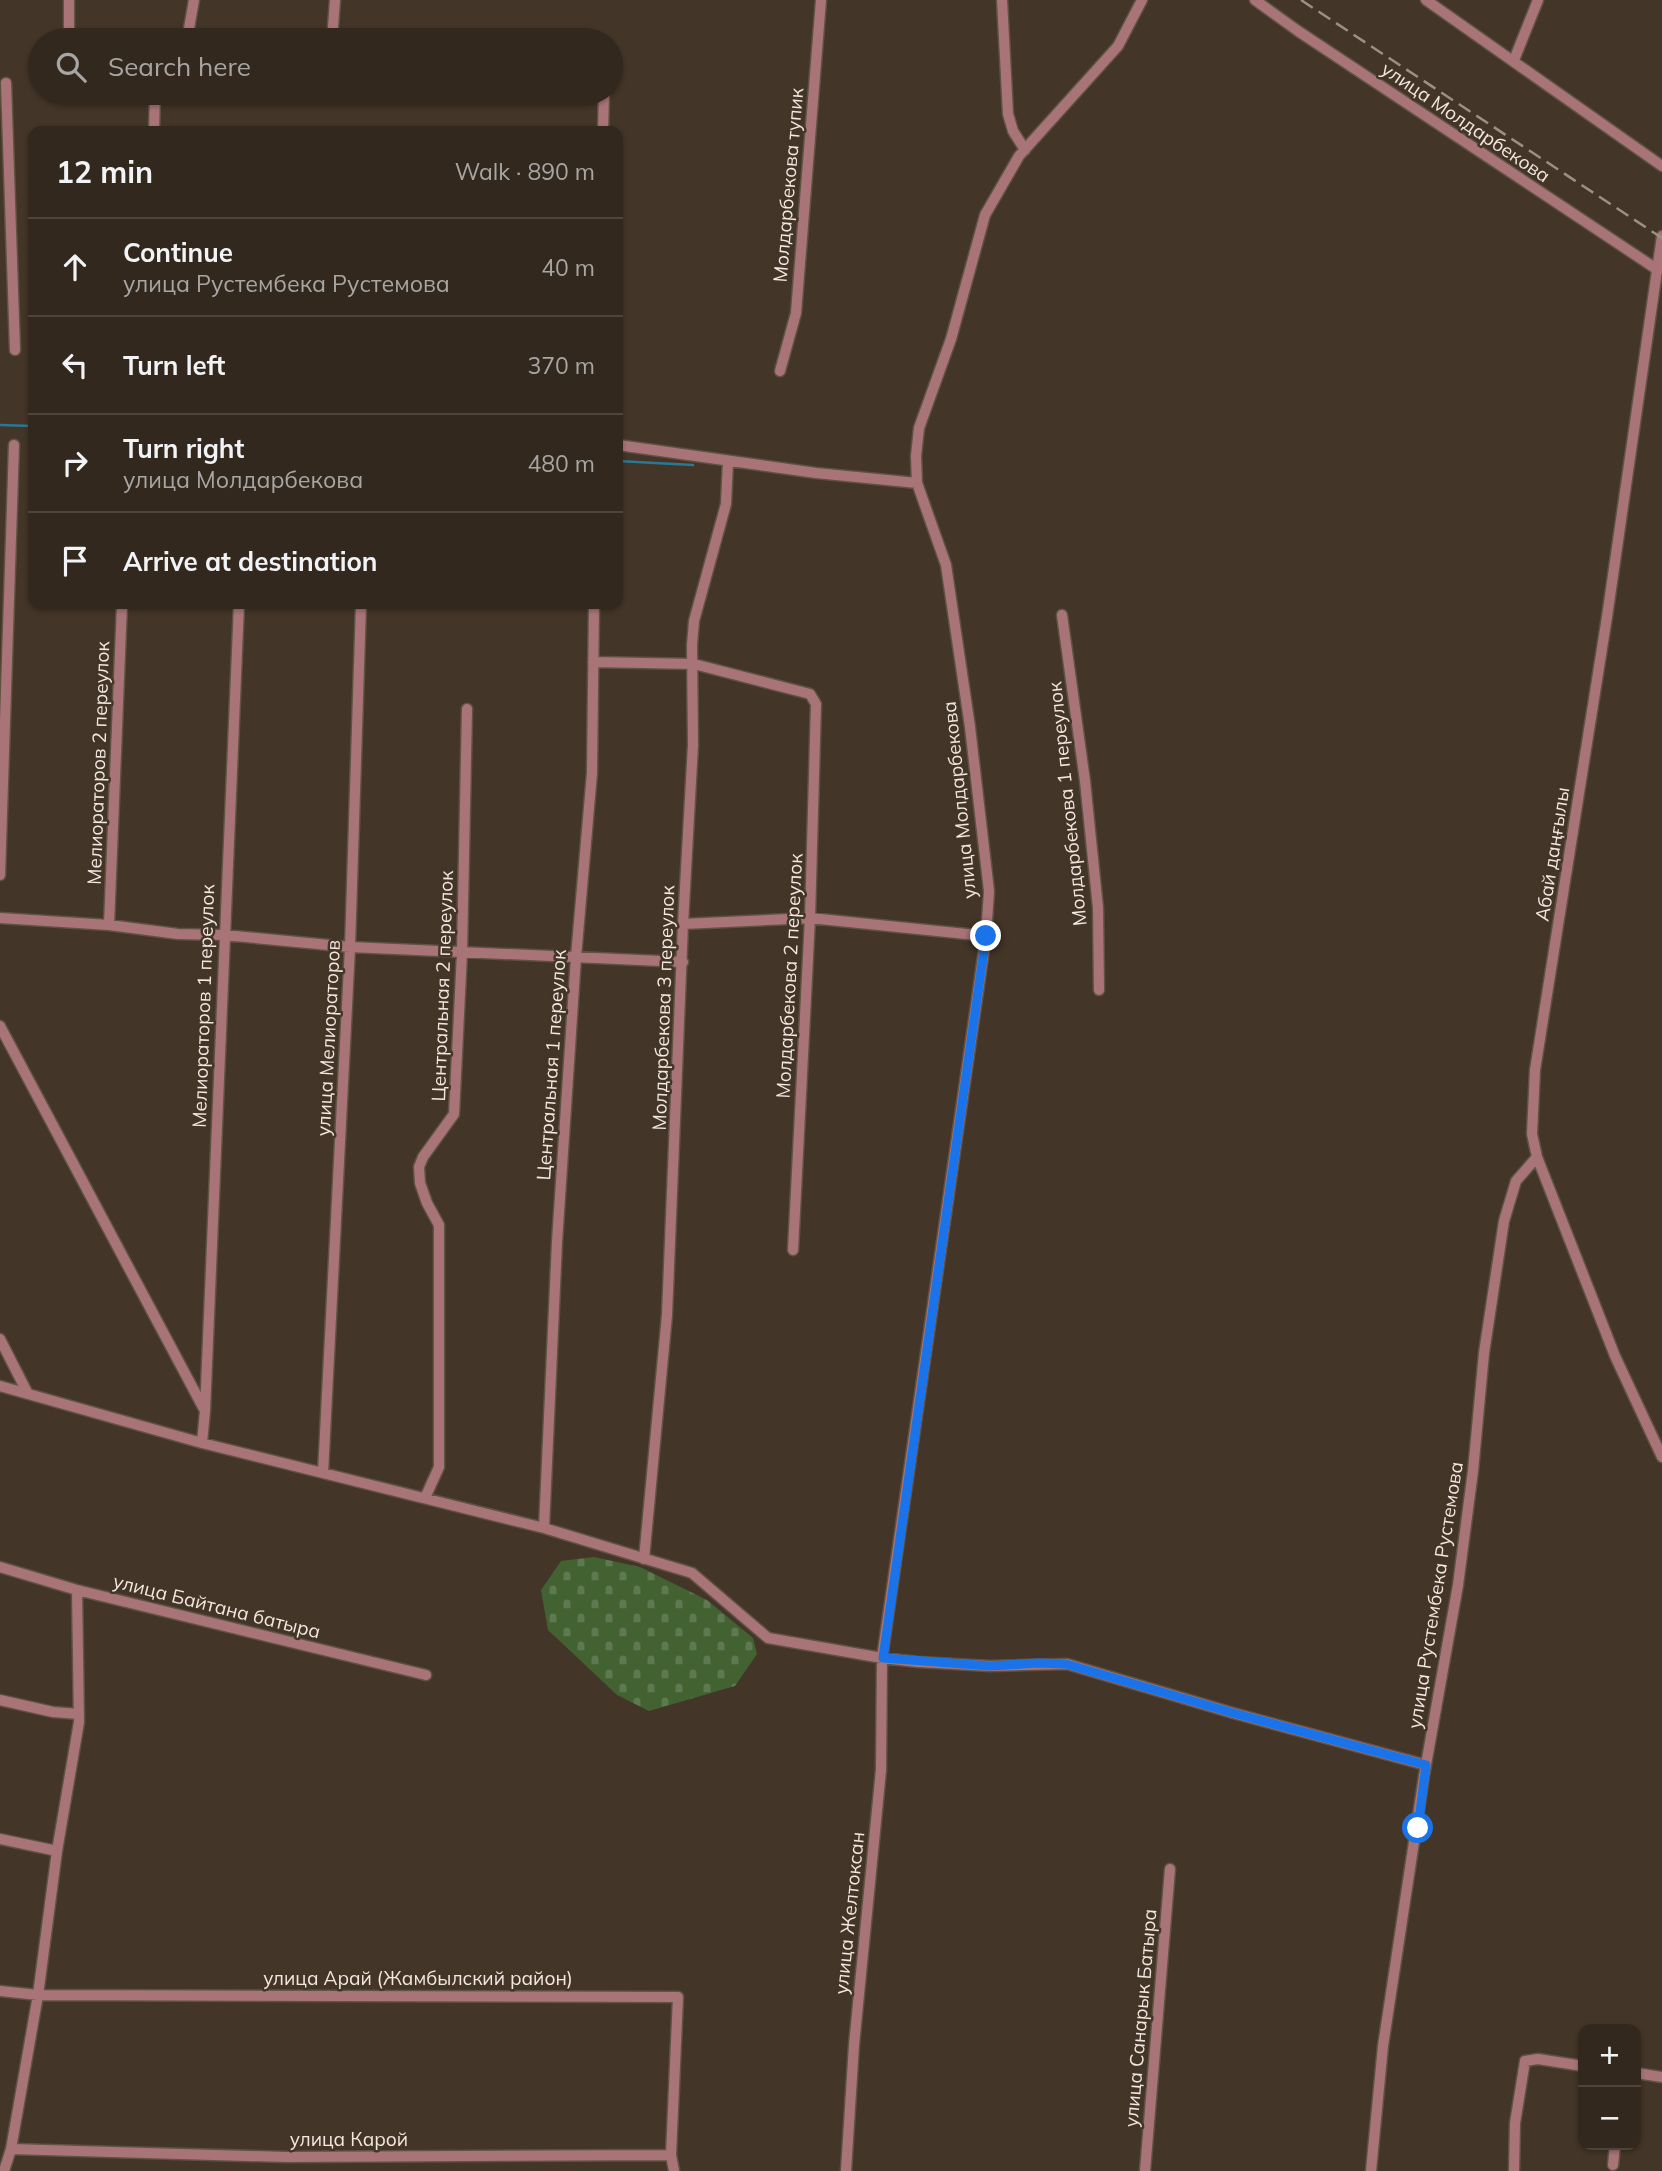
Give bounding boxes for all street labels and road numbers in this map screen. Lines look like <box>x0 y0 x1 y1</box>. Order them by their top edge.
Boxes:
street label: улица Молдарбекова <box>1377 57 1555 187</box>
street label: Молдарбекова тупик <box>768 86 809 283</box>
street label: Мелиораторов 2 переулок <box>82 640 114 885</box>
street label: Молдарбекова 1 переулок <box>1042 680 1092 927</box>
street label: улица Молдарбекова <box>937 700 981 900</box>
street label: Абай даңғылы <box>1530 785 1574 923</box>
street label: Молдарбекова 2 переулок <box>771 852 807 1099</box>
street label: Центральная 2 переулок <box>426 869 458 1102</box>
street label: Мелиораторов 1 переулок <box>187 883 219 1128</box>
street label: Молдарбекова 3 переулок <box>647 884 679 1131</box>
street label: улица Мелиораторов <box>311 939 345 1137</box>
street label: Центральная 1 переулок <box>531 948 571 1181</box>
street label: улица Рустембека Рустемова <box>1402 1460 1468 1730</box>
street label: улица Байтана батыра <box>111 1569 323 1643</box>
street label: улица Желтоксан <box>829 1831 869 1995</box>
street label: улица Санарык Батыра <box>1119 1908 1161 2128</box>
street label: улица Арай (Жамбылский район) <box>263 1966 573 1990</box>
street label: улица Карой <box>290 2127 408 2151</box>

